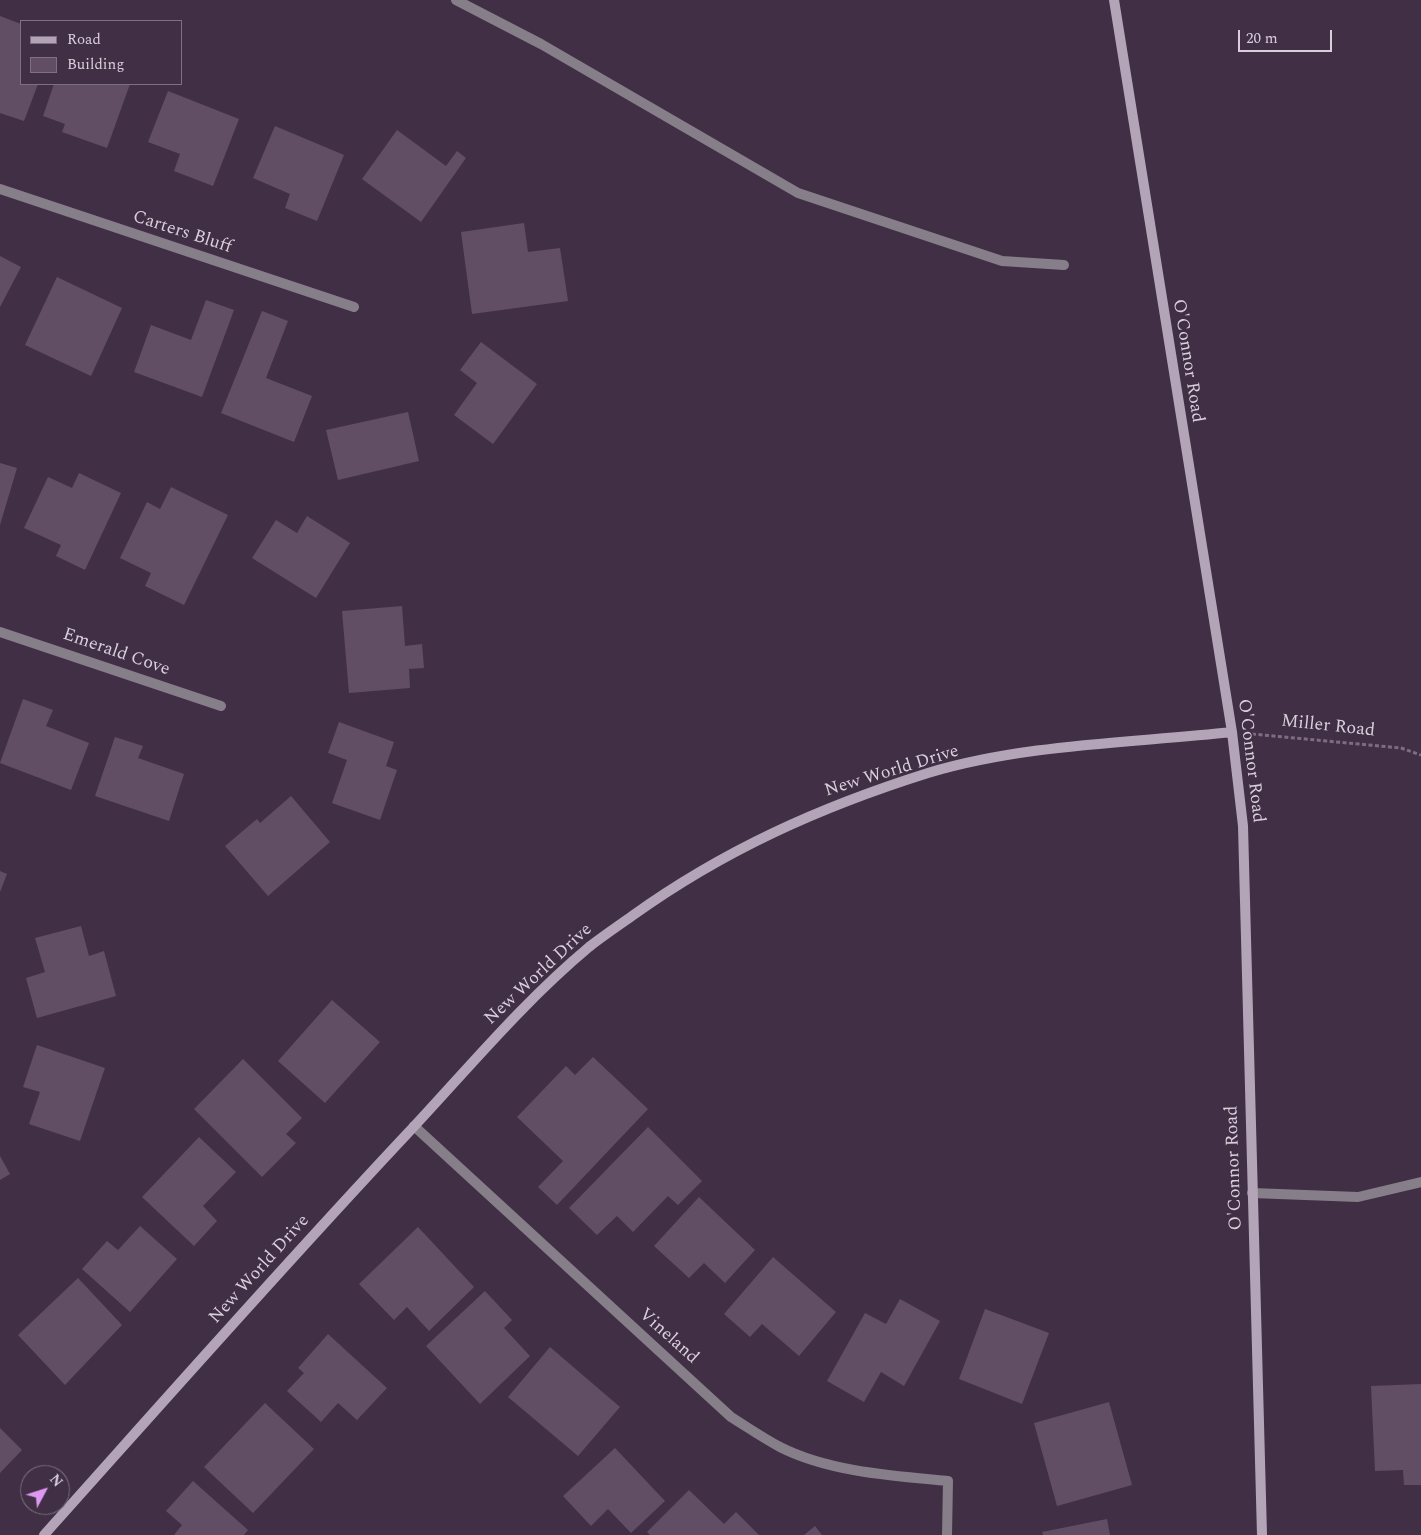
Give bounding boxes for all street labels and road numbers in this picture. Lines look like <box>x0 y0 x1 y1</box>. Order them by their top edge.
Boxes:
street label: Carters Bluff <box>130 207 234 259</box>
street label: O'Connor Road <box>1167 298 1207 424</box>
street label: Emerald Cove <box>60 625 172 681</box>
street label: O'Connor Road <box>1232 698 1268 824</box>
street label: Miller Road <box>1280 711 1376 743</box>
street label: New World Drive <box>822 741 962 803</box>
street label: New World Drive <box>481 920 597 1030</box>
street label: O'Connor Road <box>1222 1105 1248 1231</box>
street label: New World Drive <box>205 1211 315 1329</box>
street label: Vineland <box>634 1305 702 1369</box>

